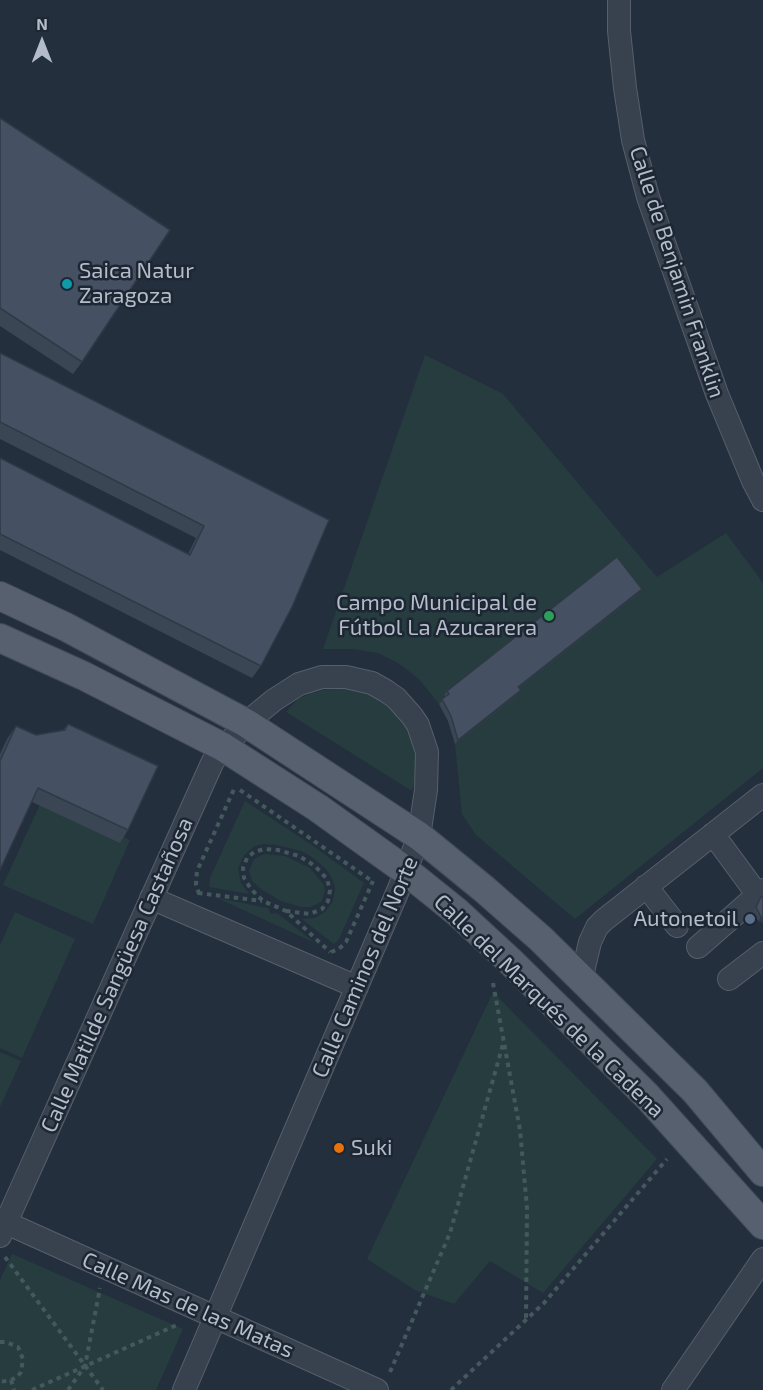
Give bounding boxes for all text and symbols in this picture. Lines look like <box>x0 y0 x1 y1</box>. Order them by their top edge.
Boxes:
north arrow <box>12 12 72 72</box>
text: N <box>36 14 48 33</box>
street label: Calle de Benjamin Franklin <box>624 143 730 401</box>
place label: Saica Natur Zaragoza <box>79 258 194 310</box>
marker: Saica Natur Zaragoza <box>60 277 74 291</box>
place label: Campo Municipal de Fútbol La Azucarera <box>336 590 537 642</box>
marker: Campo Municipal de Fútbol La Azucarera <box>542 609 556 623</box>
street label: Calle Matilde Sangüesa Castañosa <box>35 813 199 1137</box>
street label: Calle Caminos del Norte <box>306 852 424 1082</box>
street label: Calle del Marqués de la Cadena <box>428 889 670 1123</box>
place label: Autonetoil <box>633 906 738 932</box>
marker: Autonetoil <box>743 912 757 926</box>
place label: Suki <box>351 1135 393 1161</box>
marker: Suki <box>332 1141 346 1155</box>
street label: Calle Mas de las Matas <box>78 1246 298 1364</box>

